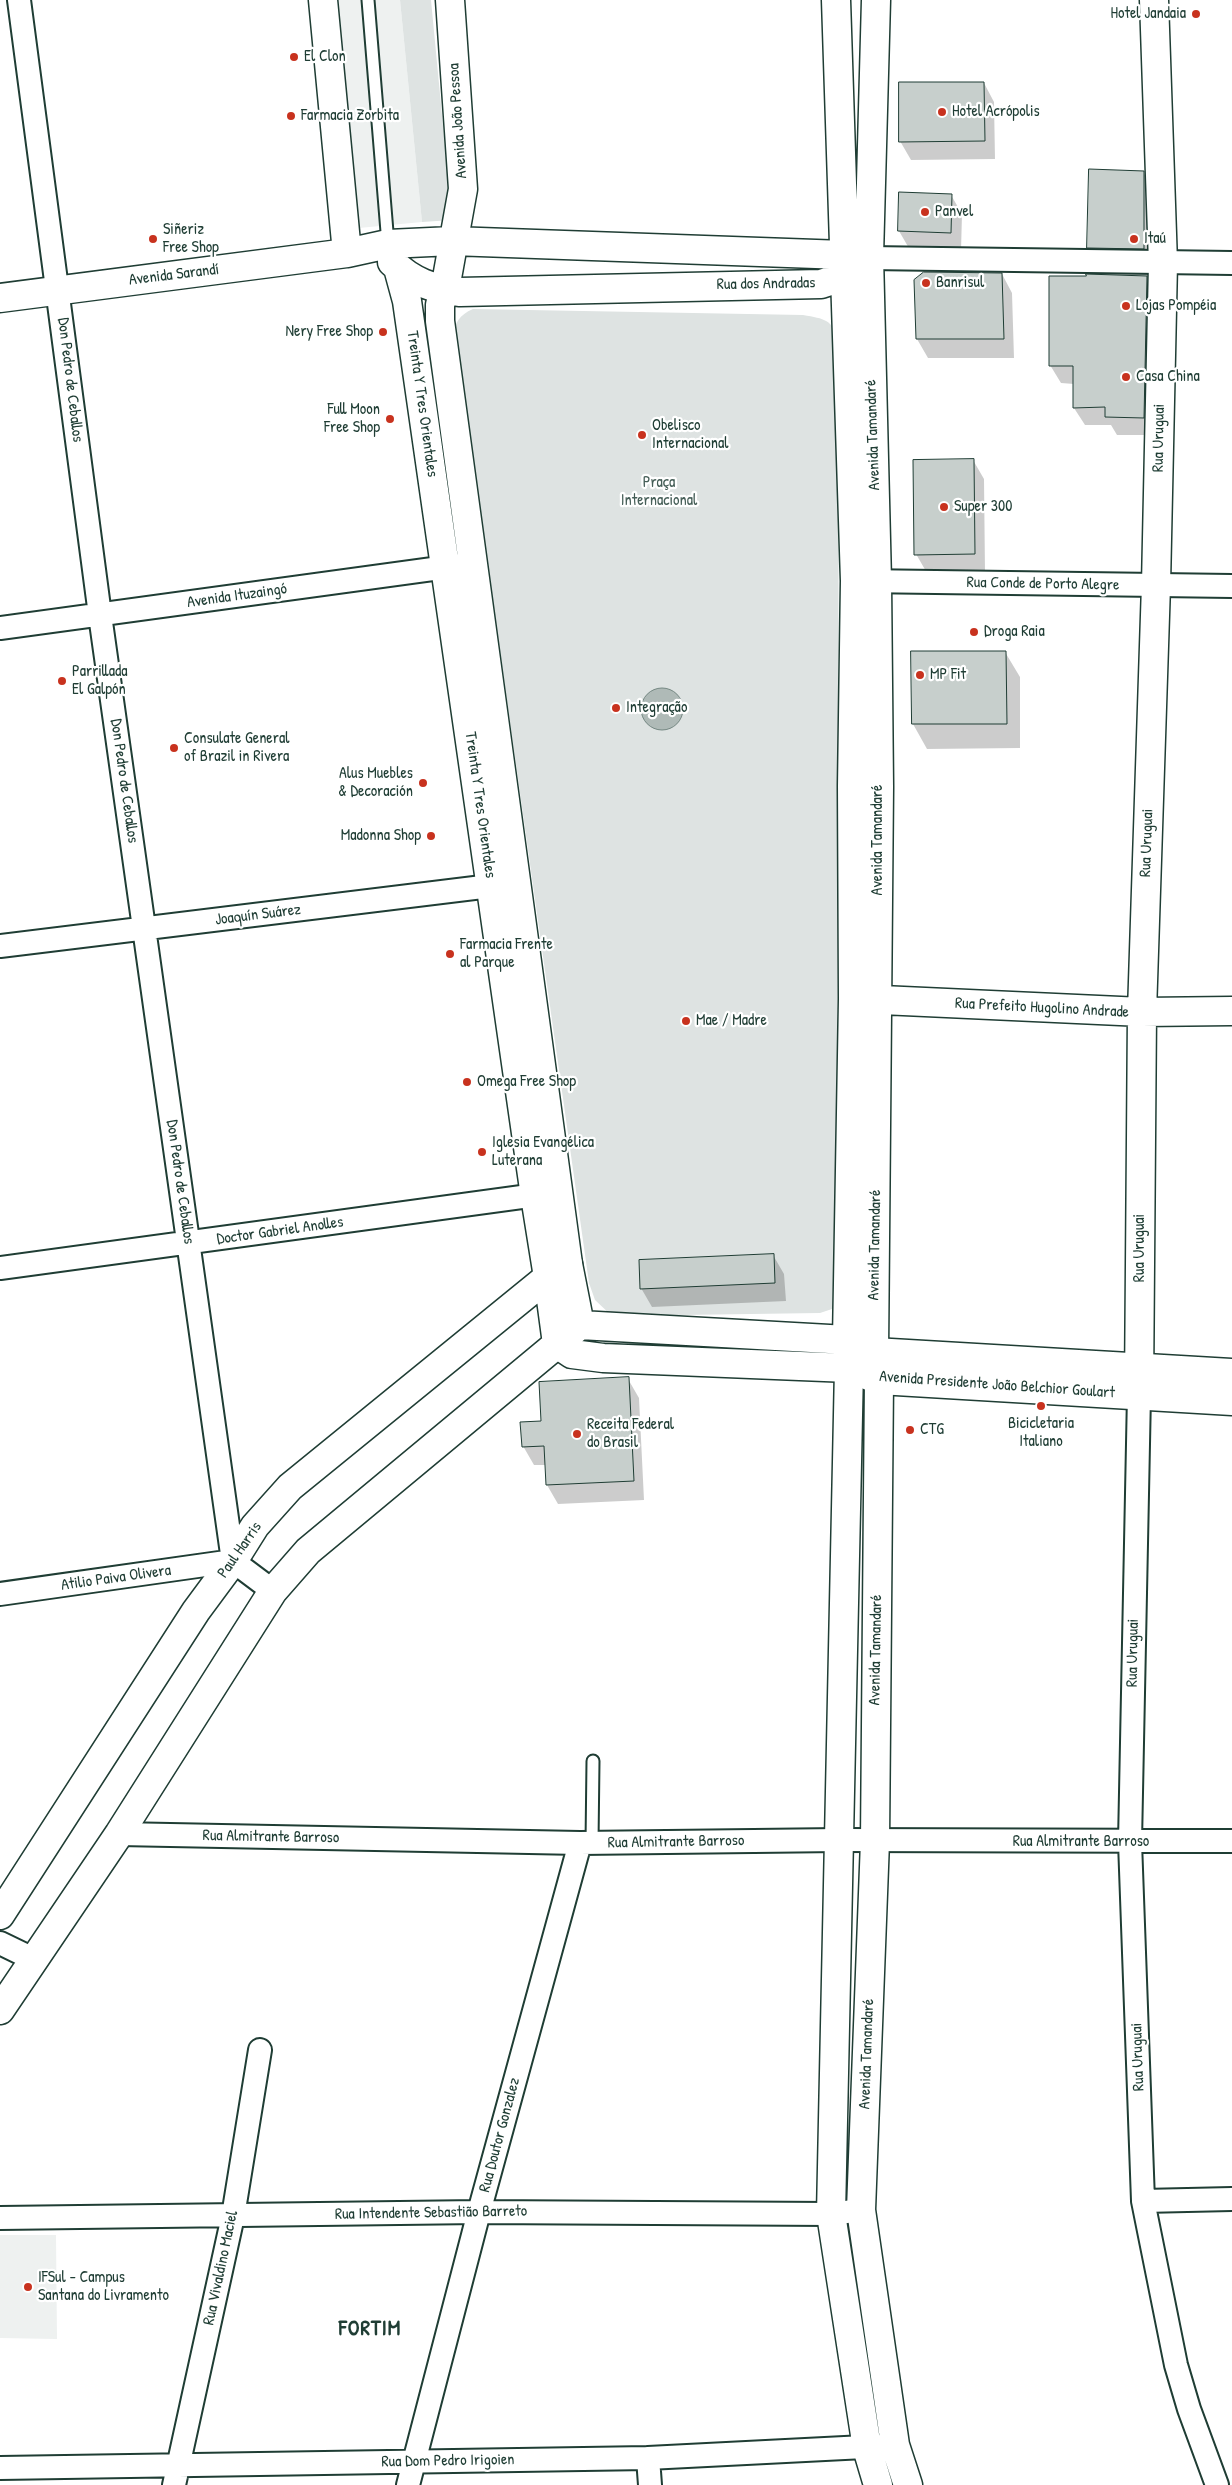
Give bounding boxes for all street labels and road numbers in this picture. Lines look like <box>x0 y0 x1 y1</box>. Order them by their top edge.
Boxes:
street label: Avenida João Pessoa <box>444 63 472 179</box>
street label: Avenida Sarandí <box>128 260 220 290</box>
street label: Rua dos Andradas <box>717 274 815 294</box>
street label: Don Pedro de Ceballos <box>53 317 87 443</box>
street label: Treinta Y Tres Orientales <box>402 330 442 478</box>
street label: Avenida Tamandaré <box>861 379 885 491</box>
street label: Rua Uruguai <box>1149 404 1169 472</box>
street label: Rua Conde de Porto Alegre <box>967 573 1119 595</box>
street label: Avenida Ituzaingó <box>186 579 288 613</box>
street label: Don Pedro de Ceballos <box>106 718 142 844</box>
street label: Treinta Y Tres Orientales <box>460 731 500 879</box>
street label: Avenida Tamandaré <box>868 785 888 895</box>
street label: Rua Uruguai <box>1136 809 1158 877</box>
street label: Joaquín Suárez <box>214 900 302 930</box>
street label: Rua Prefeito Hugolino Andrade <box>955 994 1129 1022</box>
street label: Don Pedro de Ceballos <box>162 1119 198 1245</box>
street label: Avenida Tamandaré <box>864 1189 886 1301</box>
street label: Doctor Gabriel Anolles <box>216 1213 344 1249</box>
street label: Rua Uruguai <box>1130 1214 1150 1282</box>
street label: Avenida Presidente João Belchior Goulart <box>879 1367 1115 1403</box>
street label: Paul Harris <box>214 1518 266 1582</box>
street label: Atilio Paiva Olivera <box>60 1561 172 1595</box>
street label: Avenida Tamandaré <box>865 1594 887 1706</box>
street label: Rua Uruguai <box>1123 1619 1143 1687</box>
street label: Rua Almitrante Barroso <box>203 1826 339 1848</box>
street label: Rua Almitrante Barroso <box>608 1831 744 1853</box>
street label: Rua Almitrante Barroso <box>1013 1832 1149 1852</box>
street label: Avenida Tamandaré <box>855 1998 879 2110</box>
street label: Rua Uruguai <box>1127 2023 1149 2091</box>
street label: Rua Doutor Gonzalez <box>475 2076 525 2194</box>
street label: Rua Intendente Sebastião Barreto <box>335 2202 527 2224</box>
street label: Rua Vivaldino Maciel <box>199 2209 243 2327</box>
street label: Rua Dom Pedro Irigoien <box>381 2450 515 2472</box>

